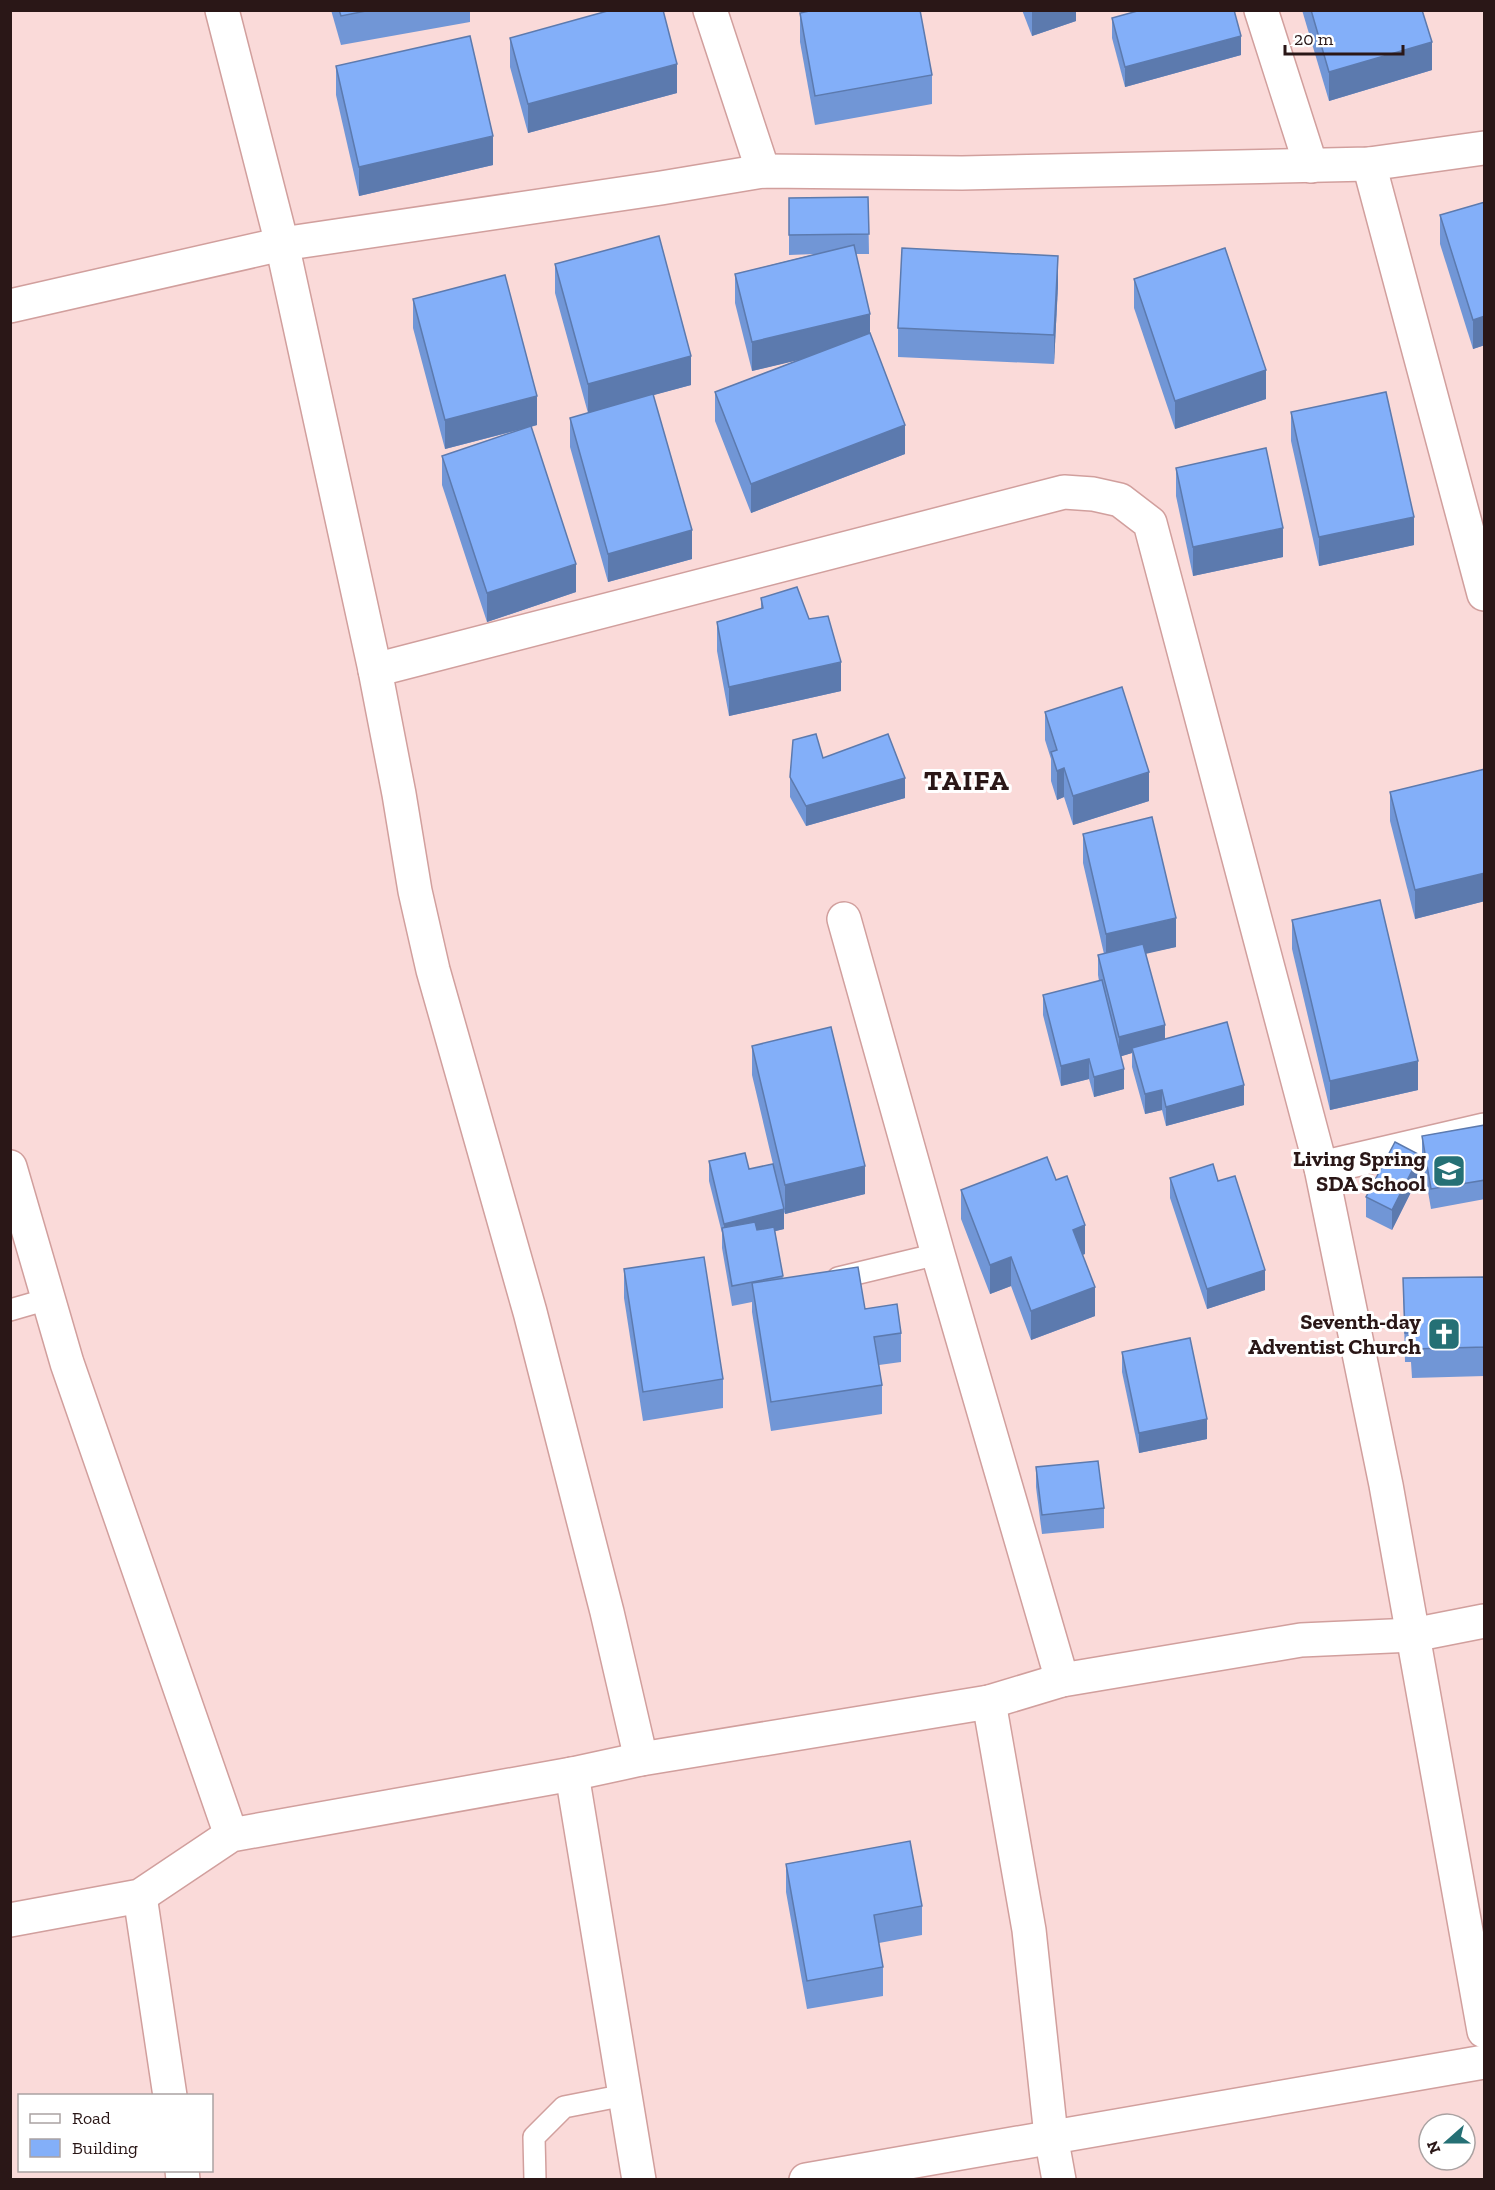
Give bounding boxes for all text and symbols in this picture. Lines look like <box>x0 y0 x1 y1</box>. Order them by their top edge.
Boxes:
scale bar <box>1285 18 1404 56</box>
text: 20 m <box>1294 28 1334 50</box>
district label: TAIFA <box>924 764 1010 797</box>
place label: Living Spring SDA School <box>1293 1145 1426 1197</box>
school or university icon: Living Spring SDA School <box>1431 1153 1467 1189</box>
place label: Seventh-day Adventist Church <box>1248 1308 1421 1360</box>
church icon: Seventh-day Adventist Church <box>1426 1316 1462 1352</box>
legend <box>18 2094 213 2172</box>
text: Road <box>72 2107 111 2129</box>
north arrow <box>1417 2112 1477 2172</box>
text: Building <box>72 2137 138 2159</box>
text: N <box>1422 2138 1445 2156</box>

